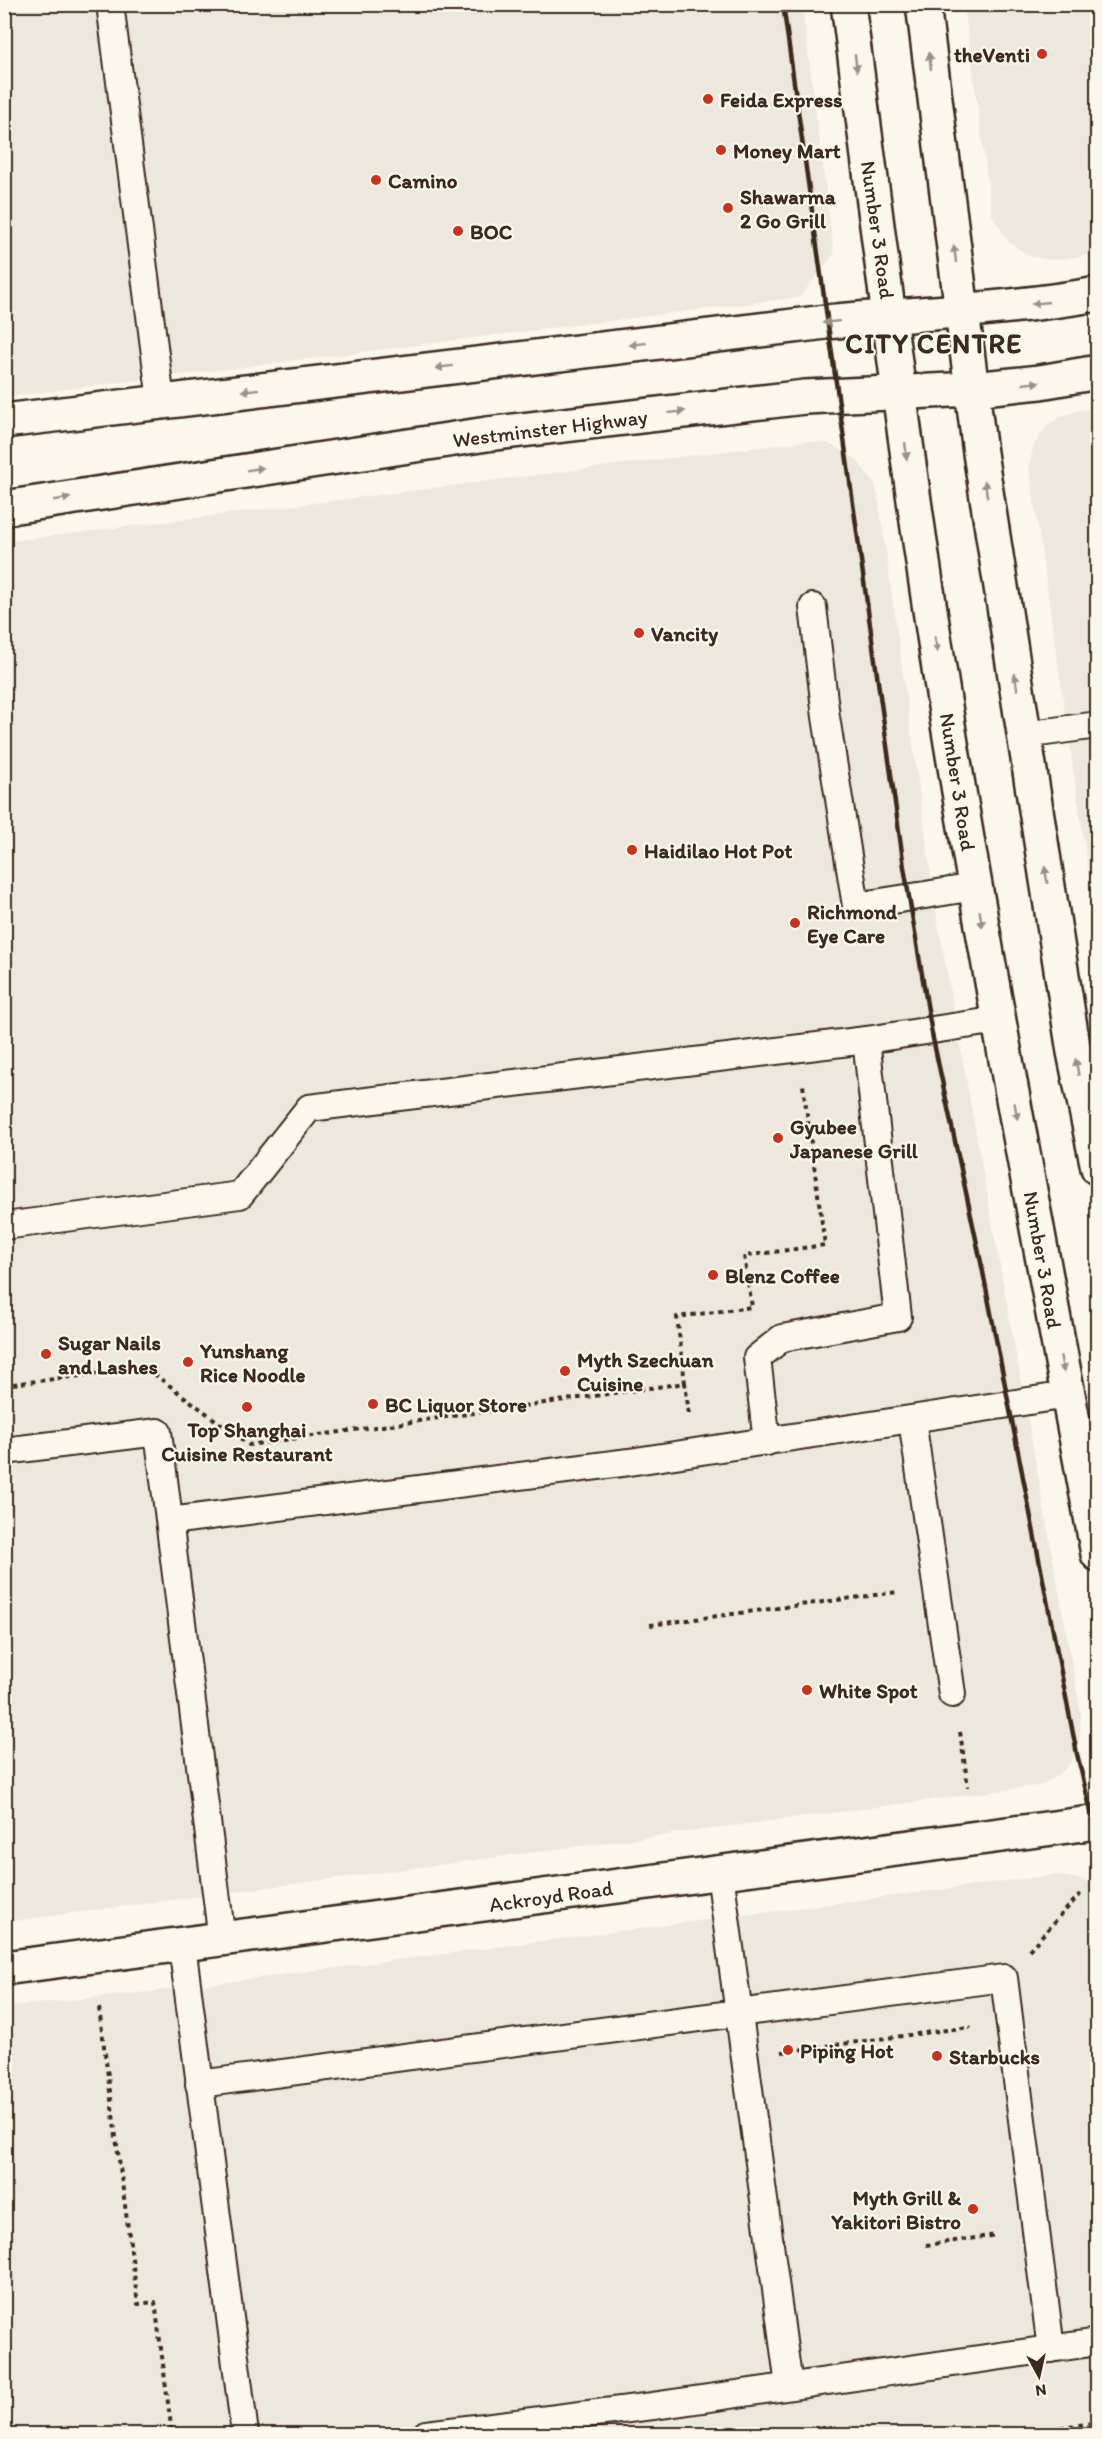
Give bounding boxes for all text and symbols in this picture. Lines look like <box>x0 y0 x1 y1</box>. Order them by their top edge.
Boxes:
place label: theVenti <box>954 42 1030 67</box>
marker: theVenti <box>1035 47 1049 61</box>
one-way arrow <box>926 51 935 70</box>
one-way arrow <box>851 53 861 72</box>
place label: Feida Express <box>720 87 842 113</box>
marker: Feida Express <box>701 92 715 106</box>
place label: Money Mart <box>733 138 841 164</box>
marker: Money Mart <box>714 143 728 157</box>
street label: Number 3 Road <box>856 159 900 301</box>
place label: Camino <box>388 168 458 193</box>
marker: Camino <box>369 173 383 187</box>
place label: Shawarma 2 Go Grill <box>740 184 837 233</box>
marker: Shawarma 2 Go Grill <box>721 201 735 215</box>
place label: BOC <box>470 219 513 244</box>
marker: BOC <box>451 224 465 238</box>
one-way arrow <box>950 244 960 263</box>
one-way arrow <box>1030 298 1049 308</box>
one-way arrow <box>822 317 841 326</box>
district label: CITY CENTRE <box>845 327 1023 360</box>
one-way arrow <box>628 340 647 349</box>
one-way arrow <box>435 362 454 372</box>
one-way arrow <box>1022 378 1041 388</box>
one-way arrow <box>241 385 260 395</box>
street label: Westminster Highway <box>451 404 649 452</box>
one-way arrow <box>668 407 687 417</box>
one-way arrow <box>901 442 911 461</box>
one-way arrow <box>246 465 265 474</box>
one-way arrow <box>982 480 991 499</box>
one-way arrow <box>53 494 72 503</box>
place label: Vancity <box>651 621 718 647</box>
marker: Vancity <box>632 626 646 640</box>
one-way arrow <box>931 635 940 654</box>
one-way arrow <box>1012 672 1021 691</box>
street label: Number 3 Road <box>935 711 981 853</box>
place label: Haidilao Hot Pot <box>644 838 793 863</box>
marker: Haidilao Hot Pot <box>625 843 639 857</box>
one-way arrow <box>1042 865 1051 884</box>
place label: Richmond Eye Care <box>807 899 898 949</box>
one-way arrow <box>977 910 986 929</box>
marker: Richmond Eye Care <box>788 916 802 930</box>
one-way arrow <box>1072 1057 1081 1076</box>
one-way arrow <box>1011 1102 1020 1121</box>
place label: Gyubee Japanese Grill <box>789 1114 919 1164</box>
marker: Gyubee Japanese Grill <box>771 1131 785 1145</box>
street label: Number 3 Road <box>1019 1189 1067 1331</box>
place label: Blenz Coffee <box>725 1263 840 1288</box>
marker: Blenz Coffee <box>706 1268 720 1282</box>
place label: Sugar Nails and Lashes <box>58 1330 161 1379</box>
place label: Yunshang Rice Noodle <box>199 1338 305 1387</box>
marker: Sugar Nails and Lashes <box>39 1347 53 1361</box>
place label: Myth Szechuan Cuisine <box>577 1347 714 1396</box>
one-way arrow <box>1058 1354 1067 1373</box>
marker: Yunshang Rice Noodle <box>181 1355 195 1369</box>
marker: Myth Szechuan Cuisine <box>558 1364 572 1378</box>
place label: BC Liquor Store <box>385 1392 527 1418</box>
marker: BC Liquor Store <box>366 1397 380 1411</box>
marker: Top Shanghai Cuisine Restaurant <box>240 1400 254 1414</box>
place label: Top Shanghai Cuisine Restaurant <box>161 1417 333 1466</box>
place label: White Spot <box>819 1678 918 1704</box>
marker: White Spot <box>800 1683 814 1697</box>
street label: Ackroyd Road <box>488 1875 615 1917</box>
place label: Piping Hot <box>800 2038 894 2064</box>
marker: Piping Hot <box>781 2043 795 2057</box>
place label: Starbucks <box>949 2044 1040 2069</box>
marker: Starbucks <box>930 2049 944 2063</box>
place label: Myth Grill & Yakitori Bistro <box>830 2185 961 2234</box>
marker: Myth Grill & Yakitori Bistro <box>966 2202 980 2216</box>
north arrow <box>1009 2346 1069 2406</box>
text: N <box>1034 2380 1048 2401</box>

